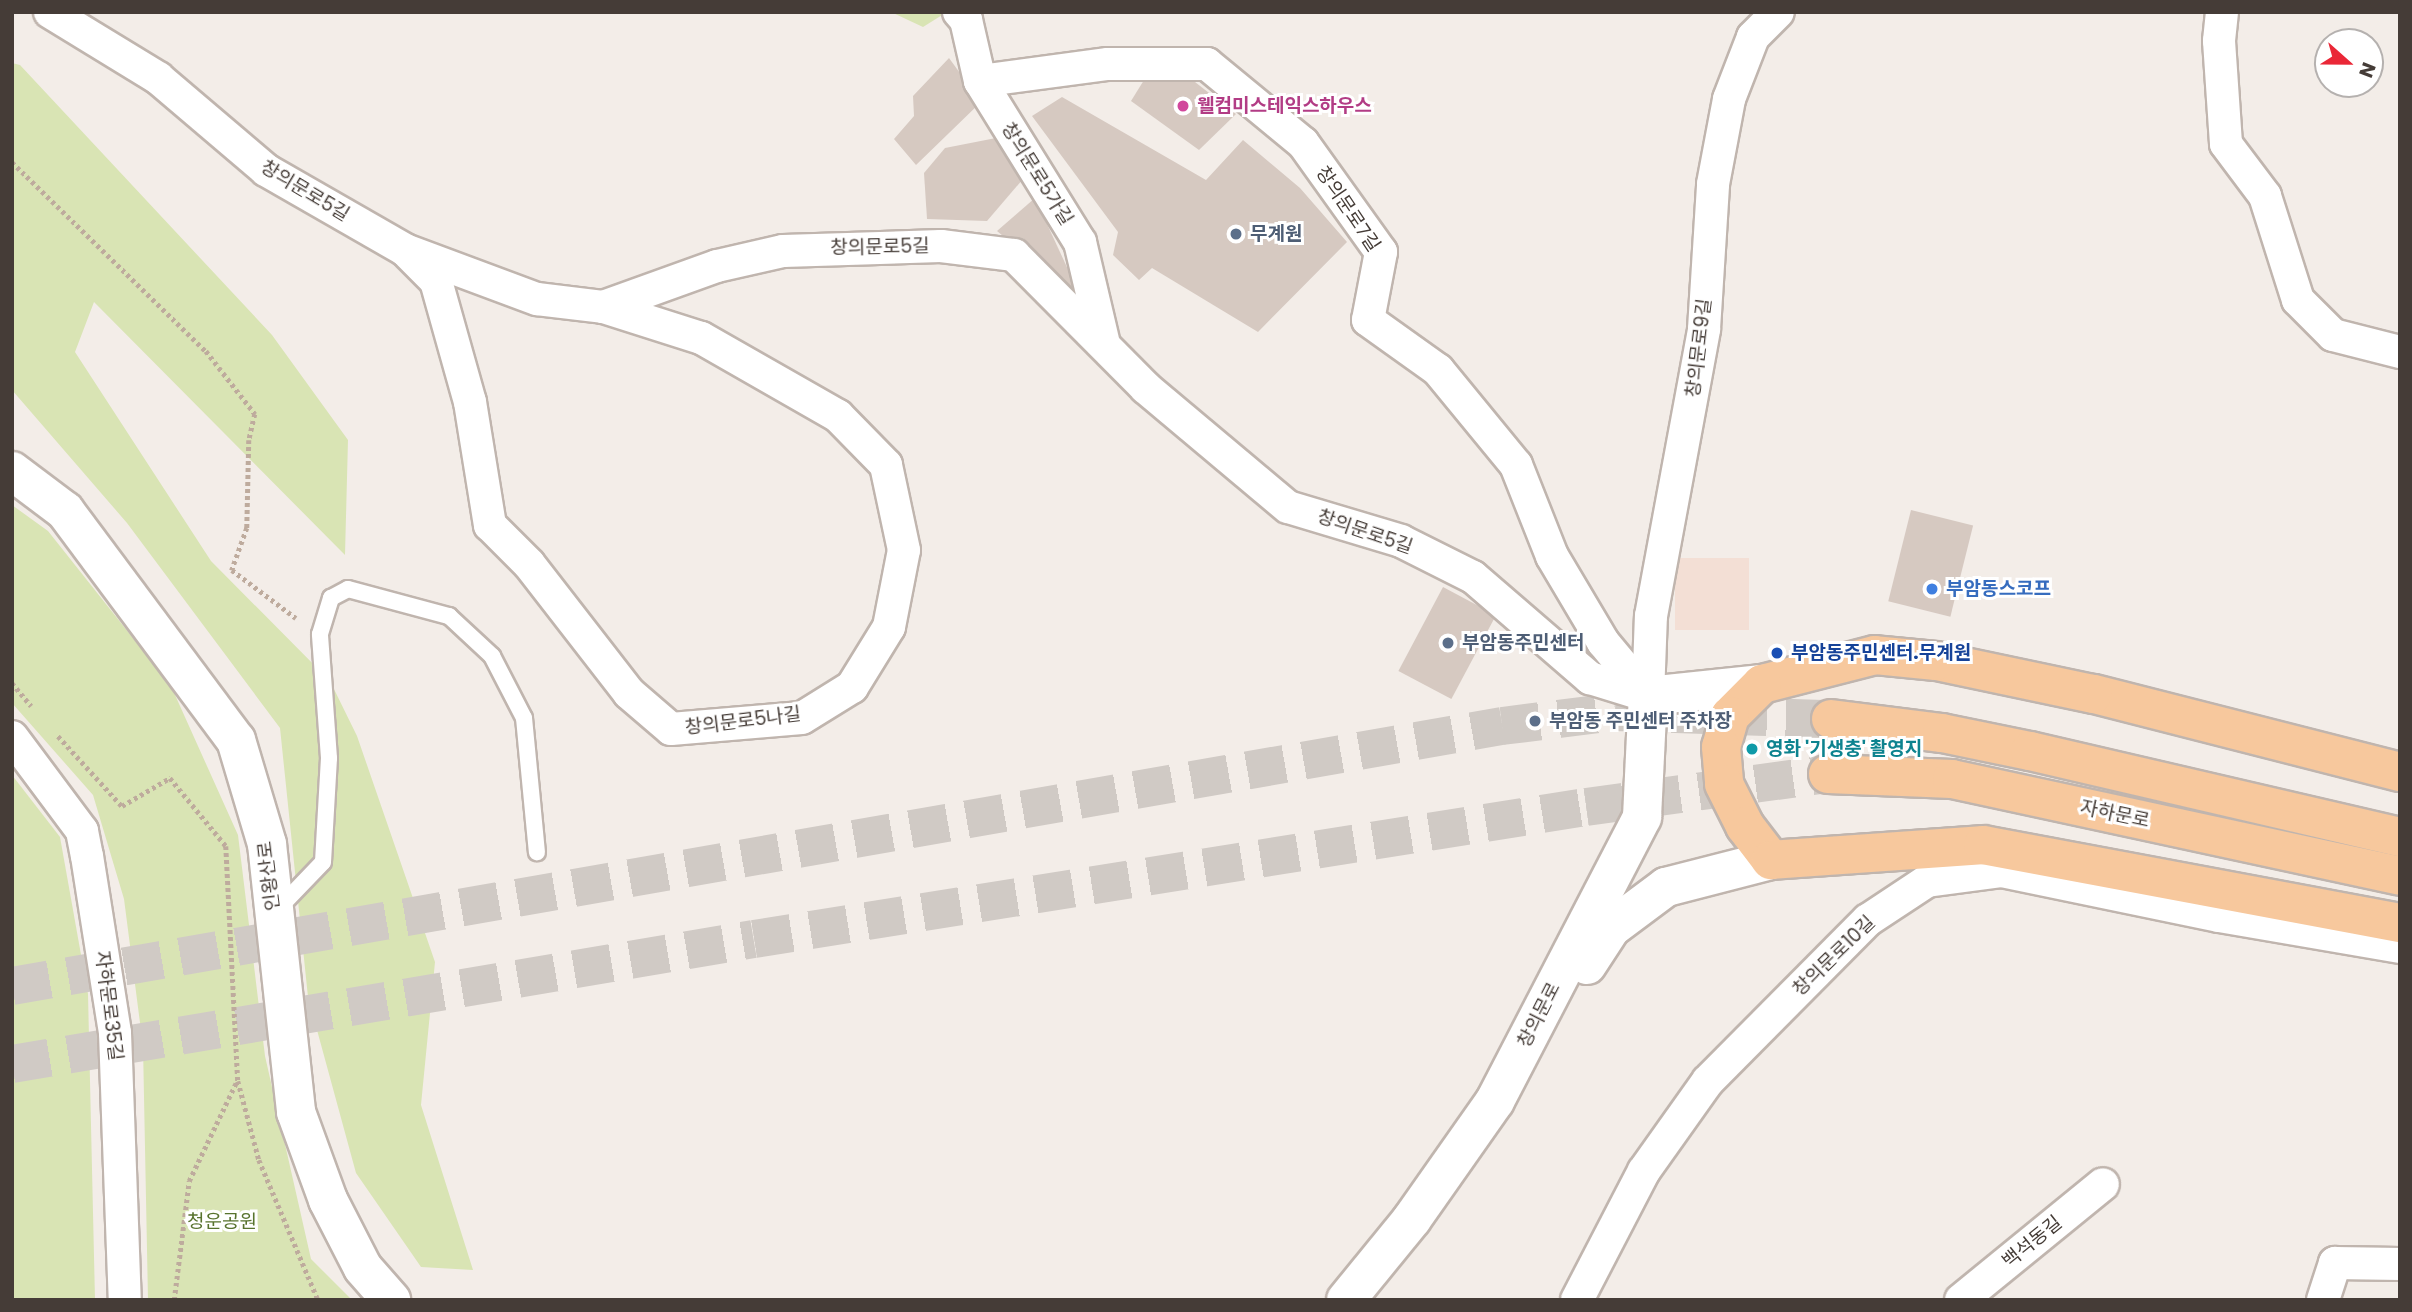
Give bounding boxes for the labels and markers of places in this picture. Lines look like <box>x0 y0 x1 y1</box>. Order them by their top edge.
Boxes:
place label: 웰컴미스테익스하우스 <box>1197 95 1372 117</box>
marker: 웰컴미스테익스하우스 <box>1175 98 1191 114</box>
place label: 무계원 <box>1250 223 1302 245</box>
marker: 무계원 <box>1228 226 1244 242</box>
place label: 부암동스코프 <box>1946 578 2051 600</box>
marker: 부암동스코프 <box>1924 581 1940 597</box>
place label: 부암동주민센터 <box>1462 632 1584 654</box>
marker: 부암동주민센터 <box>1440 635 1456 651</box>
place label: 부암동주민센터.무계원 <box>1791 642 1971 664</box>
marker: 부암동주민센터.무계원 <box>1769 645 1785 661</box>
place label: 부암동 주민센터 주차장 <box>1549 710 1732 732</box>
marker: 부암동 주민센터 주차장 <box>1527 713 1543 729</box>
place label: 영화 '기생충' 촬영지 <box>1766 738 1922 760</box>
marker: 영화 '기생충' 촬영지 <box>1744 741 1760 757</box>

